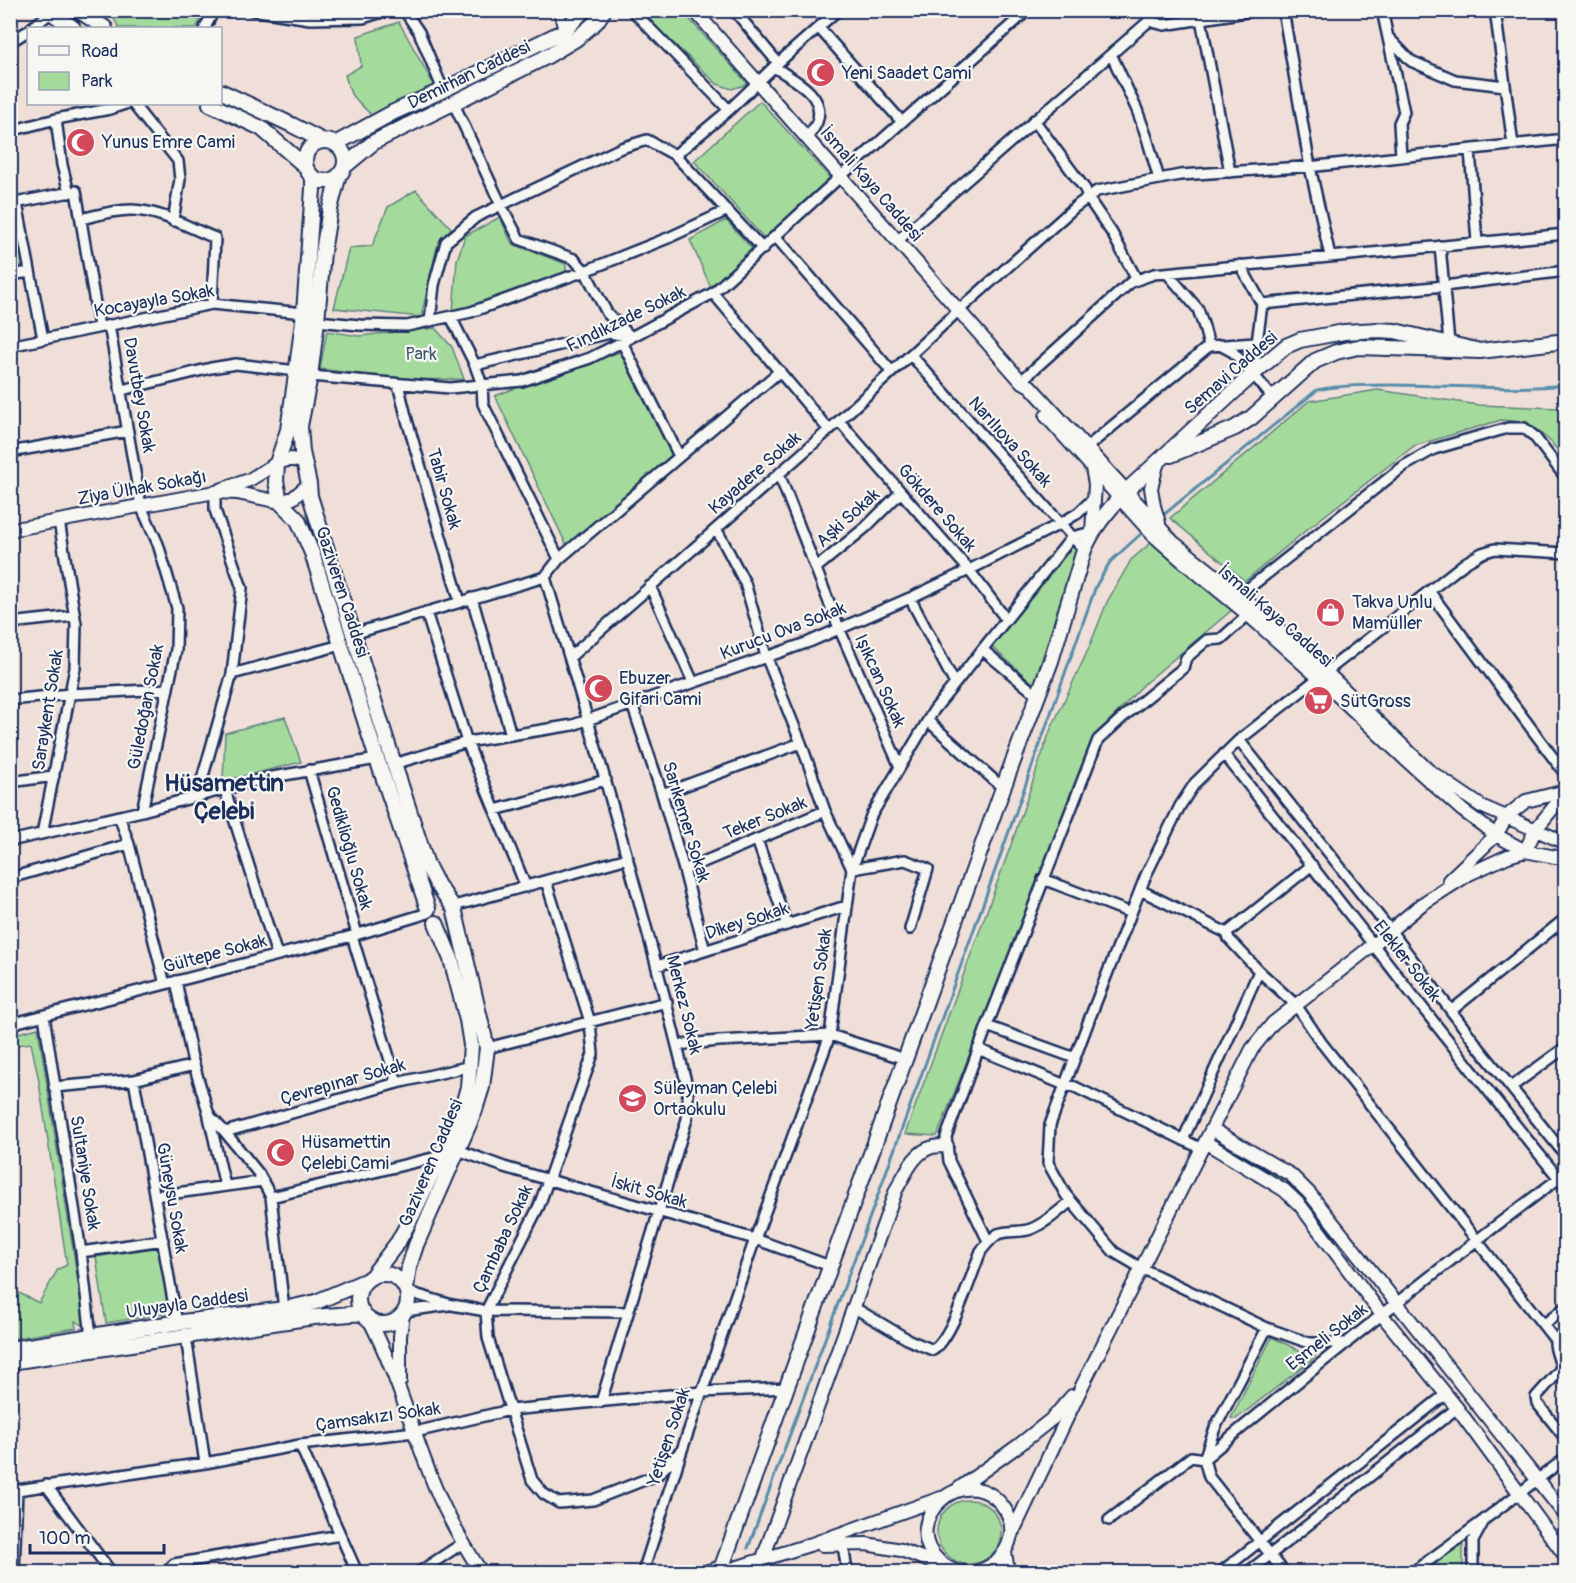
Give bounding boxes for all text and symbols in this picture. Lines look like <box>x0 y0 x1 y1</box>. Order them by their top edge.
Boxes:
legend <box>27 27 222 105</box>
street label: Demirhan Caddesi <box>404 35 534 115</box>
text: Road <box>81 40 118 63</box>
mosque icon: Yeni Saadet Cami <box>805 57 837 89</box>
place label: Yeni Saadet Cami <box>841 62 971 85</box>
text: Park <box>81 70 113 93</box>
street label: İsmali Kaya Caddesi <box>815 122 927 246</box>
mosque icon: Yunus Emre Cami <box>65 126 97 158</box>
place label: Yunus Emre Cami <box>101 131 235 154</box>
street label: Kocayayla Sokak <box>92 279 216 323</box>
street label: Fındıkzade Sokak <box>562 280 690 358</box>
street label: Semavi Caddesi <box>1180 326 1282 420</box>
street label: Davutbey Sokak <box>118 335 161 455</box>
park label: Park <box>405 343 437 366</box>
street label: Narılıova Sokak <box>963 392 1057 493</box>
street label: Kayadere Sokak <box>704 426 807 520</box>
street label: Tabir Sokak <box>421 446 467 533</box>
street label: Gökdere Sokak <box>892 459 982 557</box>
street label: Ziya Ülhak Sokağı <box>76 465 208 511</box>
street label: Aşki Sokak <box>811 483 885 553</box>
street label: Gaziveren Caddesi <box>310 524 374 660</box>
street label: İsmali Kaya Caddesi <box>1213 560 1337 672</box>
place label: Takva Unlu Mamüller <box>1352 591 1433 635</box>
street label: Kurucu Ova Sokak <box>717 596 850 666</box>
shop icon: Takva Unlu Mamüller <box>1315 596 1347 628</box>
street label: Işıkcan Sokak <box>849 631 911 732</box>
street label: Güledoğan Sokak <box>123 642 170 772</box>
street label: Saraykent Sokak <box>27 647 69 772</box>
place label: Ebuzer Gifari Cami <box>619 667 701 711</box>
mosque icon: Ebuzer Gifari Cami <box>582 672 614 704</box>
supermarket icon: SütGross <box>1303 685 1335 717</box>
place label: SütGross <box>1340 690 1411 713</box>
street label: Sarıkemer Sokak <box>657 759 715 886</box>
district label: Hüsamettin Çelebi <box>164 769 284 826</box>
street label: Gediklioğlu Sokak <box>320 783 378 913</box>
street label: Teker Sokak <box>720 791 811 845</box>
street label: Dikey Sokak <box>703 897 792 945</box>
street label: Elekler Sokak <box>1368 916 1446 1007</box>
street label: Yetişen Sokak <box>800 926 838 1032</box>
street label: Gültepe Sokak <box>161 929 270 979</box>
street label: Merkez Sokak <box>661 953 708 1057</box>
street label: Çevrepınar Sokak <box>278 1053 409 1111</box>
place label: Süleyman Çelebi Ortaokulu <box>653 1077 777 1121</box>
school or university icon: Süleyman Çelebi Ortaokulu <box>616 1082 648 1114</box>
street label: Gaziveren Caddesi <box>394 1096 468 1230</box>
street label: Sultaniye Sokak <box>65 1114 106 1233</box>
place label: Hüsamettin Çelebi Cami <box>301 1131 391 1175</box>
mosque icon: Hüsamettin Çelebi Cami <box>264 1136 296 1168</box>
street label: Güneysu Sokak <box>151 1141 193 1256</box>
street label: İskit Sokak <box>608 1170 690 1214</box>
street label: Çambaba Sokak <box>468 1180 538 1297</box>
street label: Uluyayla Caddesi <box>125 1284 249 1324</box>
street label: Eşmeli Sokak <box>1282 1298 1373 1376</box>
street label: Yetişen Sokak <box>642 1384 696 1490</box>
street label: Çamsakızı Sokak <box>314 1397 442 1437</box>
scale bar <box>30 1517 164 1555</box>
text: 100 m <box>39 1527 91 1550</box>

